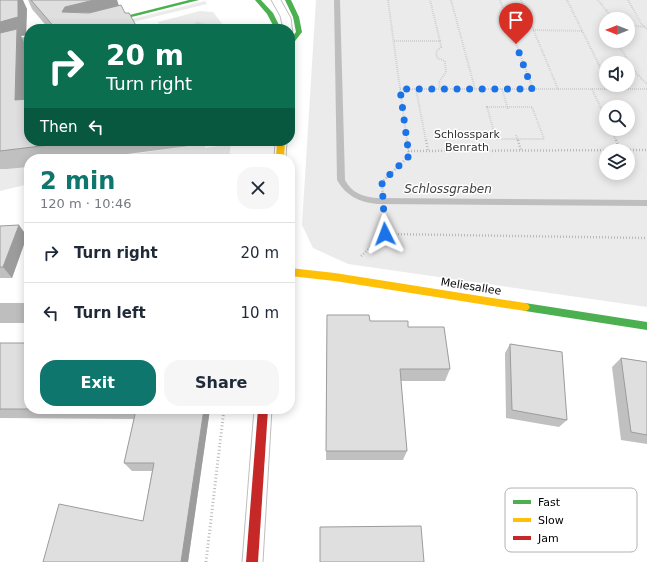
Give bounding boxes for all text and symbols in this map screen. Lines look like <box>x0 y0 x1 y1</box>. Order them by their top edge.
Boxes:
pin <box>499 3 533 44</box>
icon: arrive <box>505 9 527 31</box>
north arrow <box>599 12 635 48</box>
map controls <box>599 12 635 180</box>
text: 20 m <box>106 39 184 72</box>
icon: right <box>40 40 92 92</box>
button: sound <box>599 56 635 92</box>
text: Turn right <box>106 73 192 94</box>
button: search <box>599 100 635 136</box>
icon: left <box>85 116 107 138</box>
text: Then <box>40 118 77 136</box>
park label: Schlosspark Benrath <box>434 128 501 154</box>
button: layers <box>599 144 635 180</box>
text: 2 min <box>40 167 115 195</box>
button: close <box>237 167 279 209</box>
water label: Schlossgraben <box>404 182 492 196</box>
text: 120 m · 10:46 <box>40 196 131 211</box>
position arrow <box>364 213 406 255</box>
icon: right <box>40 242 62 264</box>
text: Turn right <box>74 244 158 262</box>
text: 20 m <box>241 244 279 262</box>
street label: Meliesallee <box>440 275 502 298</box>
icon: left <box>40 302 62 324</box>
text: Turn left <box>74 304 146 322</box>
text: 10 m <box>241 304 279 322</box>
button: Exit <box>40 360 156 406</box>
button: Share <box>164 360 279 406</box>
legend <box>505 488 637 552</box>
text: Fast <box>538 496 561 509</box>
text: Slow <box>538 514 564 527</box>
text: Jam <box>537 532 559 545</box>

